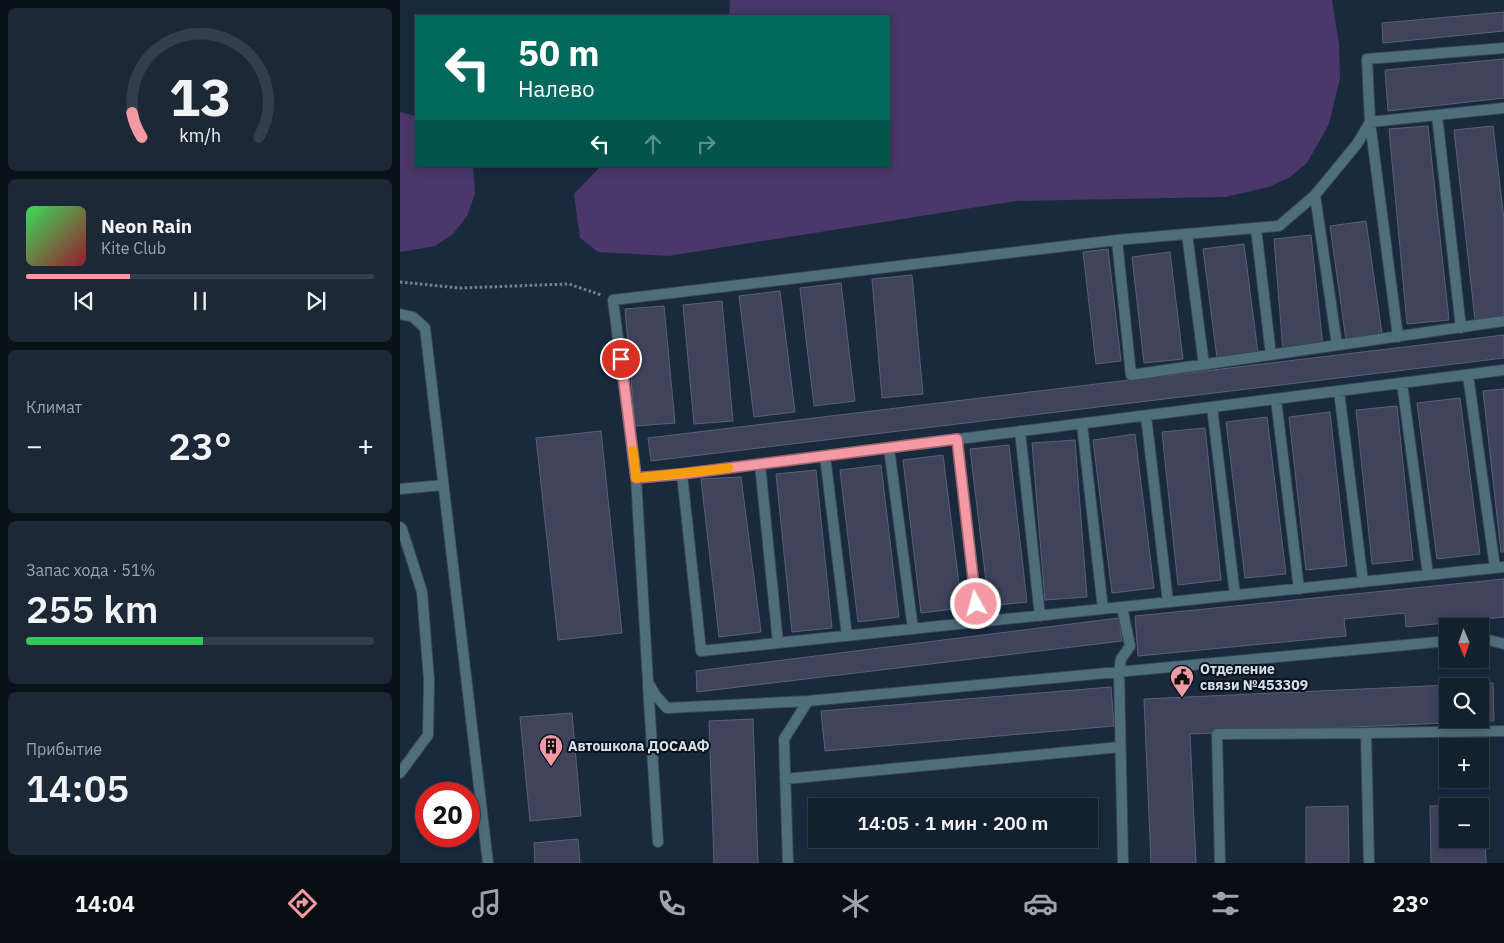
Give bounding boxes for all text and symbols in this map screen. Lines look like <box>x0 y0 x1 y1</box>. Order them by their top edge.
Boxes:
text: 50 m <box>518 30 600 76</box>
icon: left <box>435 35 500 100</box>
text: 13 <box>169 63 231 130</box>
text: Налево <box>518 74 595 103</box>
text: km/h <box>179 124 221 147</box>
icon: left <box>586 130 614 158</box>
icon: ahead <box>639 130 667 158</box>
icon: right <box>692 130 720 158</box>
text: Neon Rain <box>101 214 192 238</box>
text: Kite Club <box>101 238 166 258</box>
icon: previous <box>70 287 98 315</box>
icon: pause <box>186 287 214 315</box>
icon: next <box>302 287 330 315</box>
pin <box>600 338 642 380</box>
icon: arrive <box>607 345 635 373</box>
text: Климат <box>26 397 82 417</box>
text: 23° <box>168 421 232 470</box>
text: − <box>26 427 43 464</box>
text: + <box>357 427 374 464</box>
text: Запас хода · 51% <box>26 560 155 580</box>
position arrow <box>949 577 1001 629</box>
text: 255 km <box>26 584 158 633</box>
north arrow <box>1439 618 1489 668</box>
map controls <box>1439 618 1489 848</box>
place label: Отделение связи №453309 <box>1200 660 1308 694</box>
public building icon: Отделение связи №453309 <box>1169 664 1195 698</box>
button: search <box>1439 678 1489 728</box>
building icon: Автошкола ДОСААФ <box>538 733 564 767</box>
place label: Автошкола ДОСААФ <box>568 737 710 755</box>
button: + <box>1439 738 1489 788</box>
text: Прибытие <box>26 739 102 759</box>
text: 14:05 <box>26 763 129 812</box>
speed limit sign: 20 <box>415 782 480 847</box>
button: − <box>1439 798 1489 848</box>
text: 14:05 · 1 мин · 200 m <box>858 811 1048 835</box>
icon: directions <box>285 886 320 921</box>
icon: music <box>469 886 504 921</box>
icon: phone <box>654 886 689 921</box>
icon: climate <box>838 886 873 921</box>
icon: car <box>1023 886 1058 921</box>
icon: filters <box>1208 886 1243 921</box>
text: 14:04 <box>75 889 135 918</box>
text: 23° <box>1392 889 1429 918</box>

